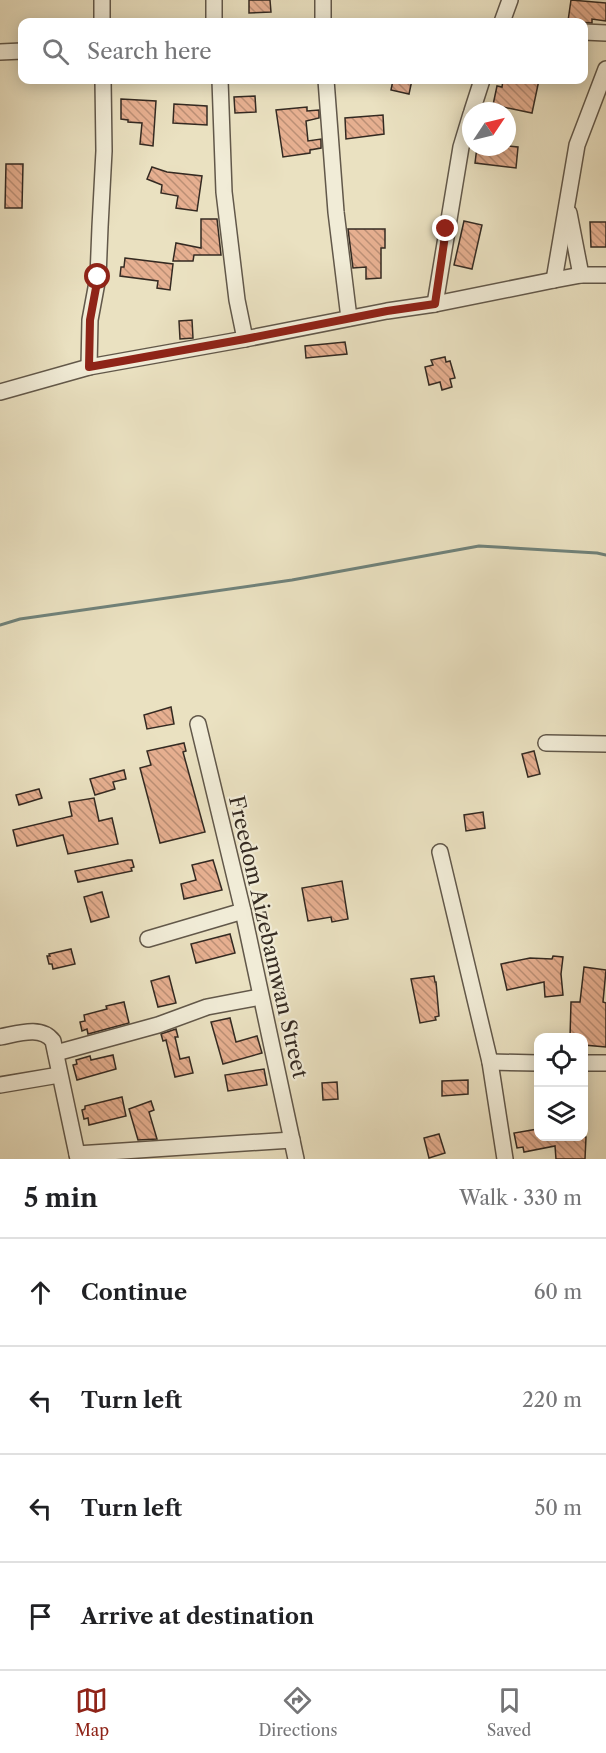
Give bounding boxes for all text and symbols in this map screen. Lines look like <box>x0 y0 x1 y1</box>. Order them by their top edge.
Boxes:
search box <box>18 18 588 84</box>
icon: search <box>39 35 72 68</box>
text: Search here <box>87 38 212 65</box>
north arrow <box>462 102 516 156</box>
route end <box>432 215 458 241</box>
route start <box>84 263 110 289</box>
street label: Freedom Aizebamwan Street <box>224 793 313 1081</box>
map controls <box>534 1033 588 1141</box>
button: locate <box>534 1033 588 1087</box>
button: layers <box>534 1087 588 1141</box>
text: 5 min <box>24 1182 98 1214</box>
text: Walk · 330 m <box>459 1186 582 1210</box>
icon: ahead <box>24 1276 57 1309</box>
text: Continue <box>81 1279 187 1306</box>
text: 60 m <box>534 1280 582 1304</box>
icon: left <box>24 1384 57 1417</box>
text: Turn left <box>81 1387 182 1414</box>
text: 220 m <box>522 1388 582 1412</box>
icon: left <box>24 1492 57 1525</box>
text: Turn left <box>81 1495 182 1522</box>
text: 50 m <box>535 1496 582 1520</box>
icon: arrive <box>24 1600 57 1633</box>
text: Arrive at destination <box>81 1603 314 1630</box>
tab: Map <box>75 1684 109 1740</box>
tab: Directions <box>258 1684 337 1740</box>
tab: Saved <box>487 1684 531 1740</box>

